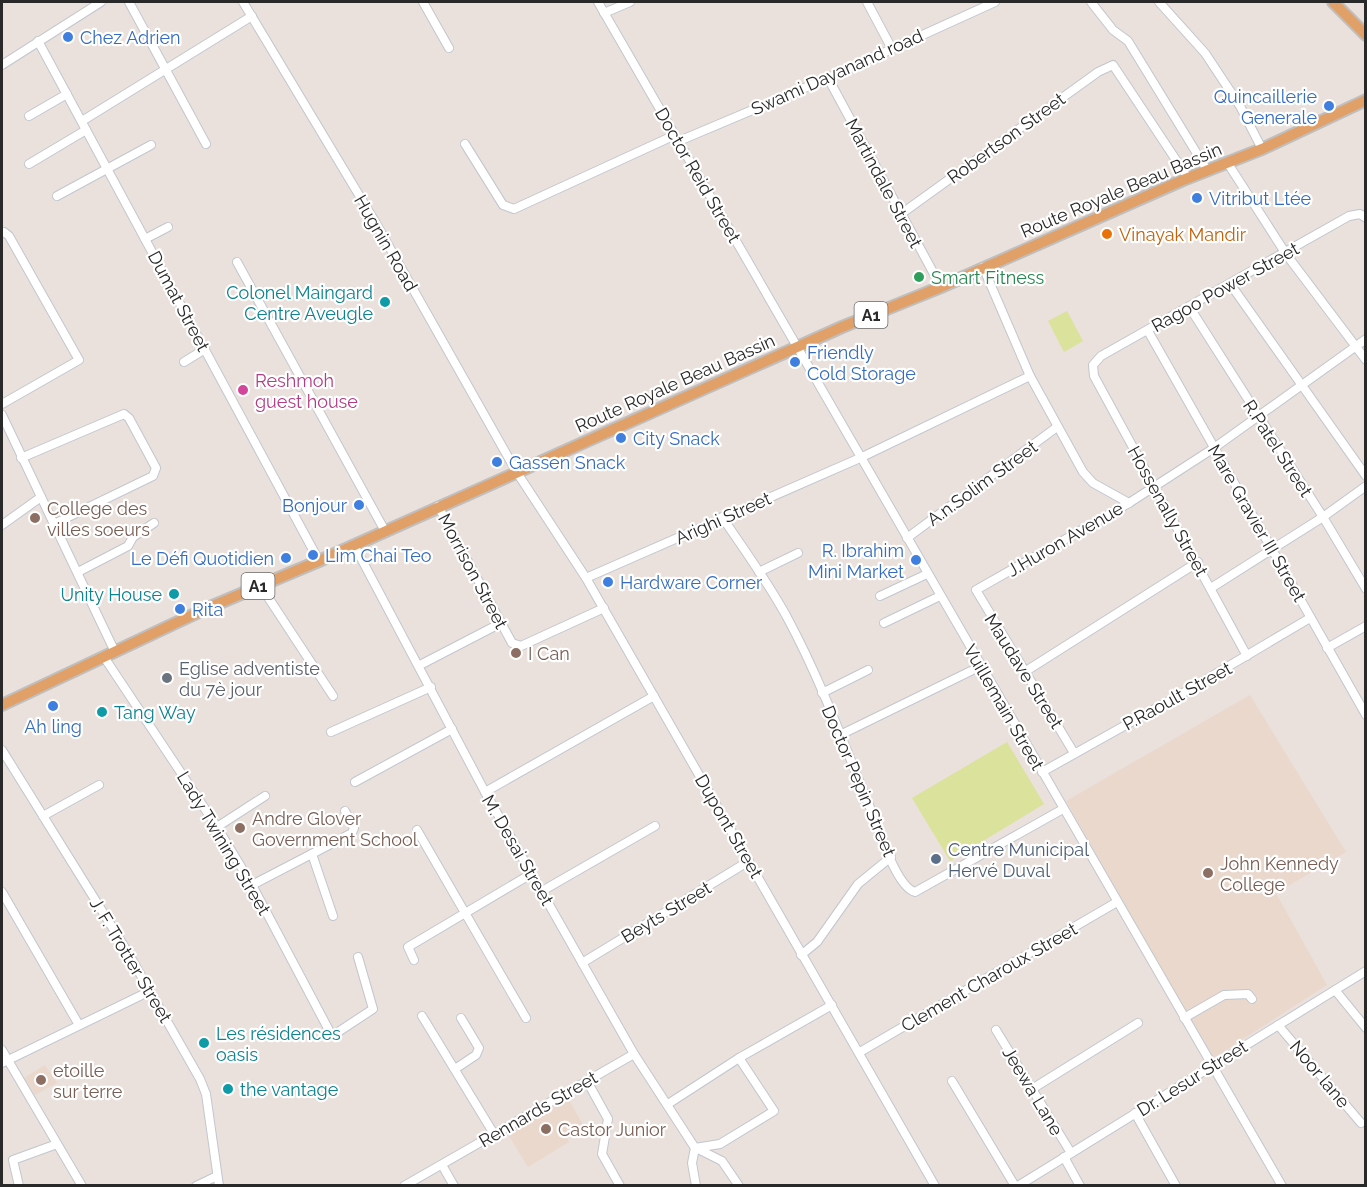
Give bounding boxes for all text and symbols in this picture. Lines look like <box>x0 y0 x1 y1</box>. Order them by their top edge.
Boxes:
street label: Swami Dayanand road <box>748 25 926 119</box>
place label: Chez Adrien <box>80 27 181 48</box>
marker: Chez Adrien <box>61 30 75 44</box>
place label: Quincaillerie Generale <box>1214 86 1317 128</box>
street label: Robertson Street <box>943 88 1069 188</box>
marker: Quincaillerie Generale <box>1322 99 1336 113</box>
street label: Doctor Reid Street <box>651 104 745 246</box>
street label: Martindale Street <box>841 115 927 251</box>
street label: Route Royale Beau Bassin <box>1017 138 1225 242</box>
place label: Vitribut Ltée <box>1209 188 1312 209</box>
street label: Hugnin Road <box>350 191 422 295</box>
marker: Vitribut Ltée <box>1190 191 1204 205</box>
place label: Vinayak Mandir <box>1119 224 1247 245</box>
marker: Vinayak Mandir <box>1100 227 1114 241</box>
street label: Ragoo Power Street <box>1148 238 1302 336</box>
street label: Dumat Street <box>144 247 214 355</box>
place label: Smart Fitness <box>931 267 1045 288</box>
marker: Smart Fitness <box>912 270 926 284</box>
place label: Colonel Maingard Centre Aveugle <box>226 282 373 324</box>
marker: Colonel Maingard Centre Aveugle <box>378 295 392 309</box>
road number: A1 <box>854 302 888 328</box>
street label: Route Royale Beau Bassin <box>572 329 778 437</box>
place label: Friendly Cold Storage <box>807 342 916 384</box>
marker: Friendly Cold Storage <box>788 355 802 369</box>
place label: Reshmoh guest house <box>255 370 358 412</box>
marker: Reshmoh guest house <box>236 383 250 397</box>
street label: R.Patel Street <box>1239 396 1317 500</box>
place label: City Snack <box>633 428 720 449</box>
marker: City Snack <box>614 431 628 445</box>
street label: A.n.Solim Street <box>923 436 1041 530</box>
street label: Mare Gravier III Street <box>1203 441 1311 605</box>
street label: Hossenally Street <box>1124 442 1212 580</box>
place label: Gassen Snack <box>509 452 626 473</box>
marker: Gassen Snack <box>490 455 504 469</box>
street label: Arighi Street <box>672 488 774 548</box>
place label: Bonjour <box>282 495 348 516</box>
street label: J.Huron Avenue <box>1003 497 1127 581</box>
place label: College des villes soeurs <box>47 498 150 540</box>
marker: Bonjour <box>352 498 366 512</box>
street label: Morrison Street <box>434 510 512 632</box>
marker: College des villes soeurs <box>28 511 42 525</box>
place label: R. Ibrahim Mini Market <box>808 540 904 582</box>
place label: Lim Chai Teo <box>325 545 432 566</box>
place label: Le Défi Quotidien <box>131 548 274 569</box>
marker: Lim Chai Teo <box>306 548 320 562</box>
marker: Le Défi Quotidien <box>279 551 293 565</box>
marker: R. Ibrahim Mini Market <box>909 553 923 567</box>
place label: Hardware Corner <box>620 572 763 593</box>
road number: A1 <box>242 573 274 599</box>
marker: Hardware Corner <box>601 575 615 589</box>
place label: Unity House <box>60 584 162 605</box>
marker: Unity House <box>167 587 181 601</box>
place label: Rita <box>192 599 223 620</box>
marker: Rita <box>173 602 187 616</box>
street label: Maudave Street <box>980 610 1068 732</box>
street label: Vuillemain Street <box>959 640 1049 774</box>
place label: I Can <box>528 643 570 664</box>
marker: I Can <box>509 646 523 660</box>
street label: P.Raoult Street <box>1119 657 1235 735</box>
place label: Eglise adventiste du 7è jour <box>179 658 320 700</box>
marker: Eglise adventiste du 7è jour <box>160 671 174 685</box>
marker: Ah ling <box>46 699 60 713</box>
place label: Tang Way <box>114 702 196 723</box>
street label: Doctor Pepin Street <box>818 702 900 860</box>
marker: Tang Way <box>95 705 109 719</box>
place label: Ah ling <box>24 716 82 737</box>
street label: Lady Twining Street <box>173 768 275 918</box>
street label: Dupont Street <box>691 770 767 882</box>
street label: M. Desai Street <box>478 791 558 909</box>
place label: Andre Glover Government School <box>252 808 418 850</box>
marker: Andre Glover Government School <box>233 821 247 835</box>
place label: Centre Municipal Hervé Duval <box>948 839 1089 881</box>
marker: Centre Municipal Hervé Duval <box>929 852 943 866</box>
place label: John Kennedy College <box>1220 853 1339 895</box>
marker: John Kennedy College <box>1201 866 1215 880</box>
street label: Beyts Street <box>617 877 715 947</box>
street label: J. F. Trotter Street <box>85 894 177 1026</box>
street label: Clement Charoux Street <box>897 918 1081 1036</box>
place label: Les résidences oasis <box>216 1023 341 1065</box>
marker: Les résidences oasis <box>197 1036 211 1050</box>
street label: Dr. Lesur Street <box>1133 1036 1251 1120</box>
street label: Noor lane <box>1286 1036 1354 1112</box>
street label: Jeewa Lane <box>998 1043 1068 1139</box>
place label: etoille sur terre <box>53 1060 123 1102</box>
street label: Rennards Street <box>475 1067 601 1151</box>
marker: etoille sur terre <box>34 1073 48 1087</box>
place label: the vantage <box>240 1079 339 1100</box>
marker: the vantage <box>221 1082 235 1096</box>
place label: Castor Junior <box>558 1119 667 1140</box>
marker: Castor Junior <box>539 1122 553 1136</box>

